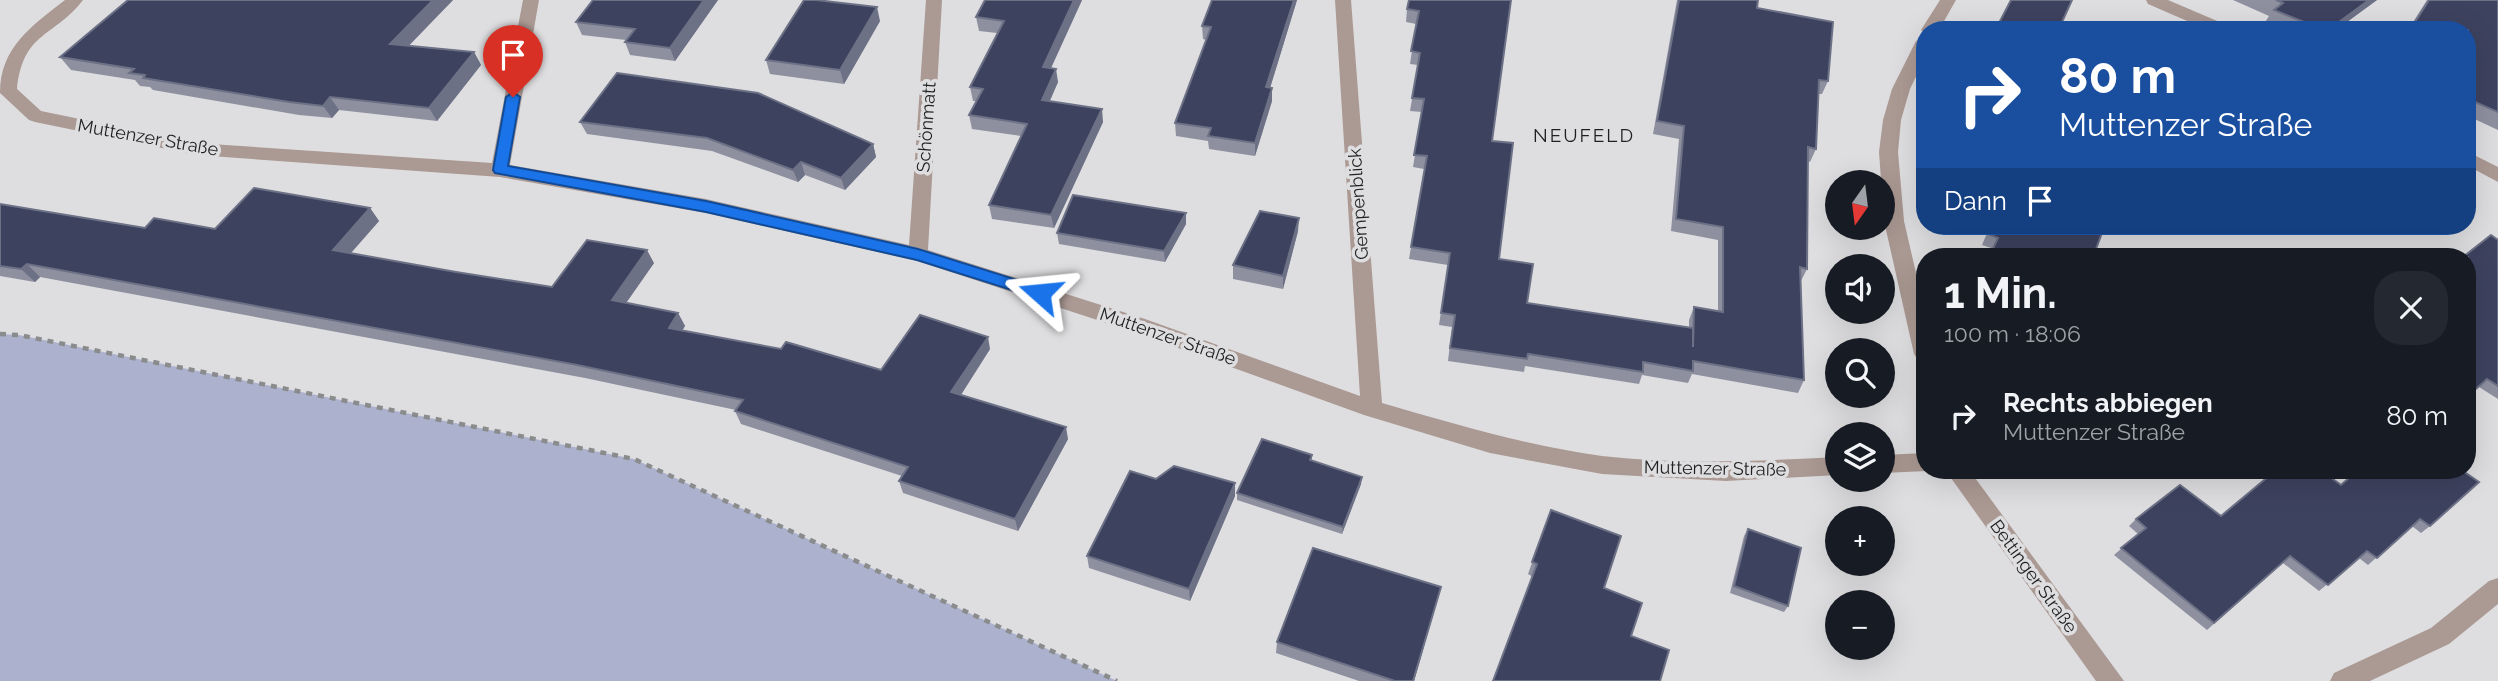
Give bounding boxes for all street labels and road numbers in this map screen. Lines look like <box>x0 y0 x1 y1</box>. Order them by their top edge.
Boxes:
street label: Schönmatt <box>912 81 940 173</box>
street label: Muttenzer Straße <box>76 114 220 160</box>
street label: Gempenblick <box>1344 147 1372 260</box>
street label: Muttenzer Straße <box>1097 303 1239 369</box>
street label: Muttenzer Straße <box>1644 456 1787 480</box>
street label: Bettinger Straße <box>1986 515 2082 637</box>

